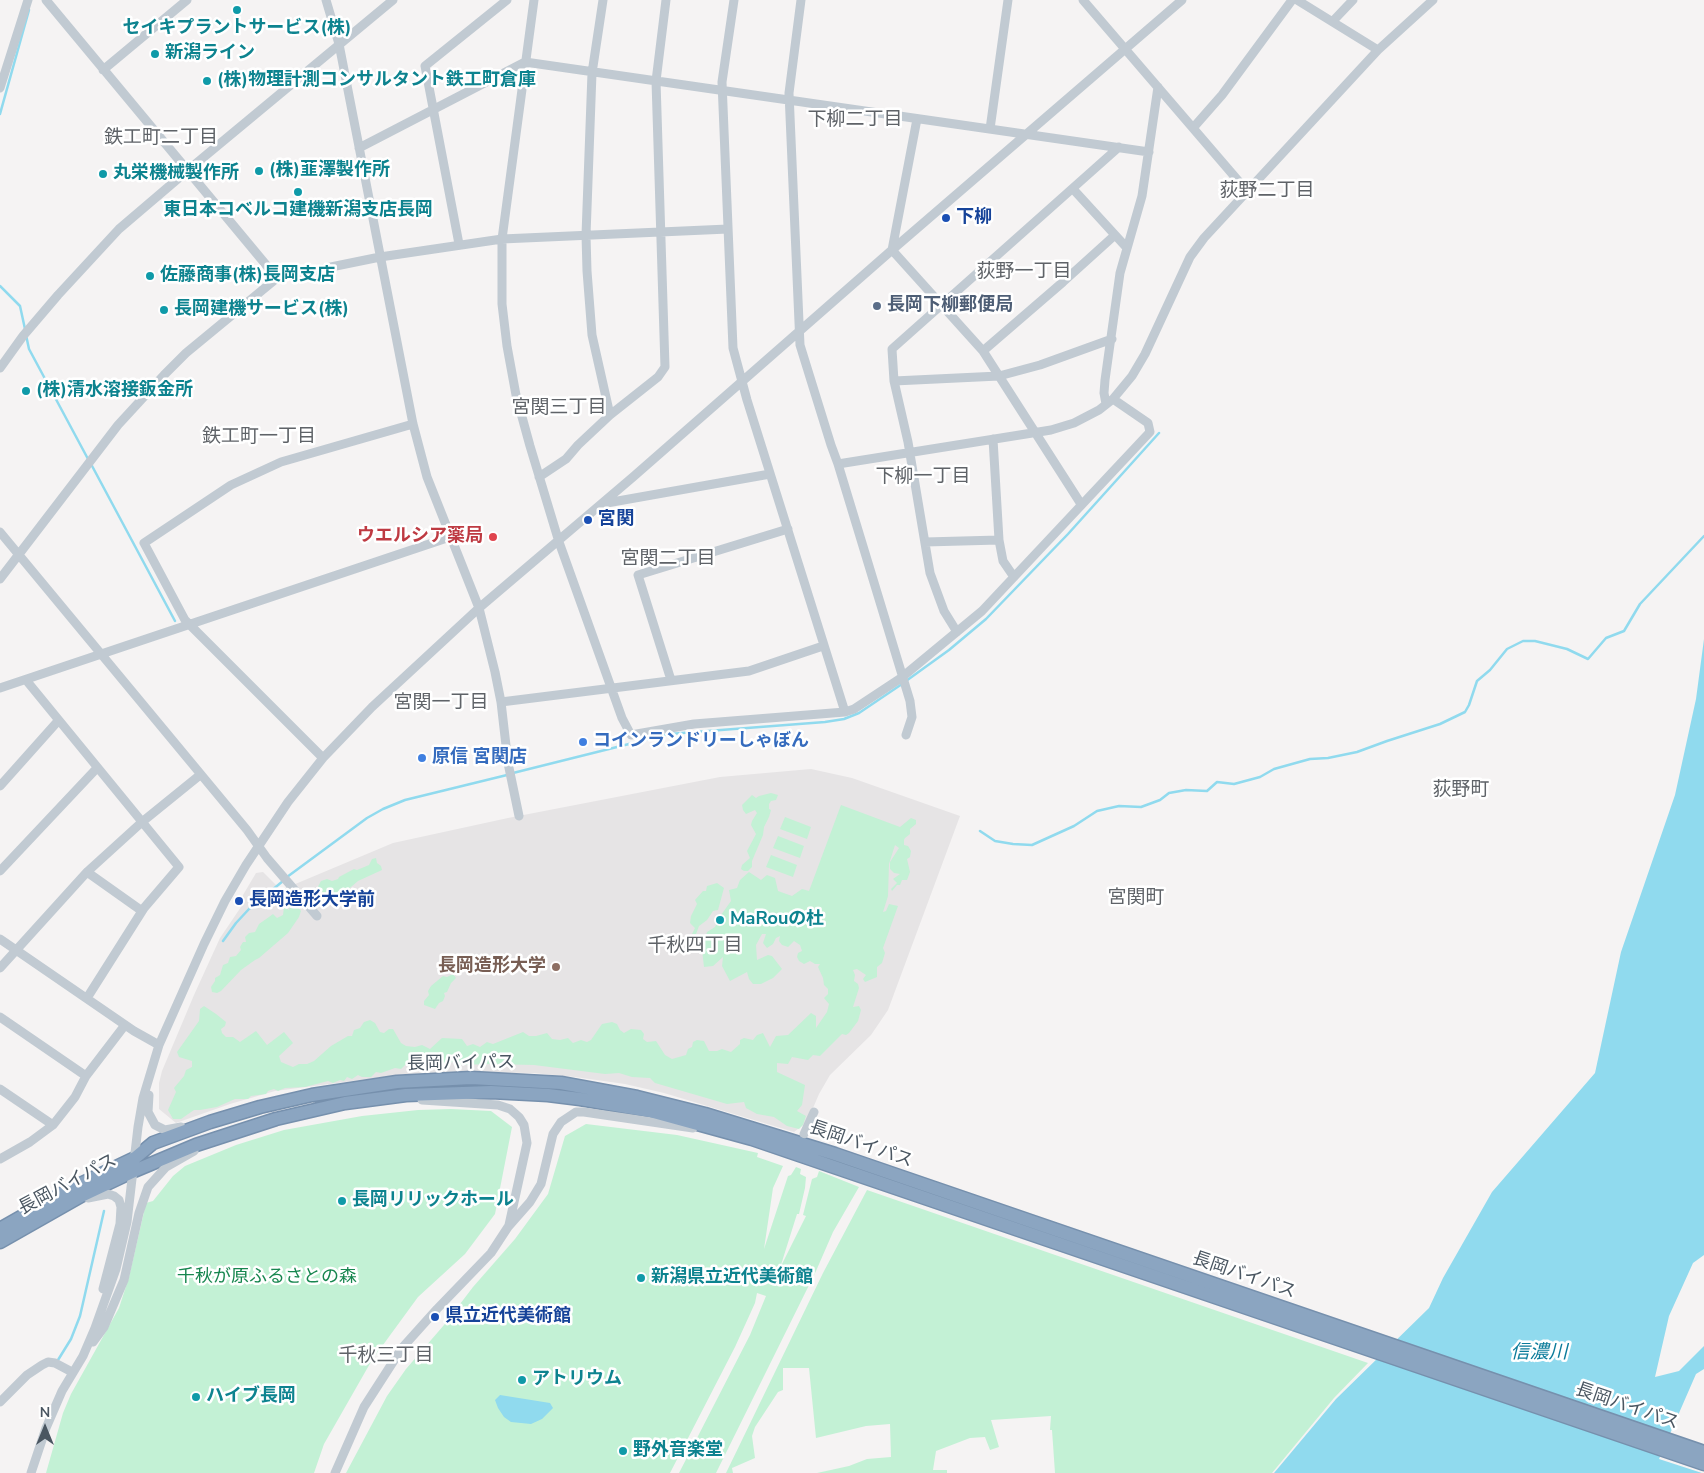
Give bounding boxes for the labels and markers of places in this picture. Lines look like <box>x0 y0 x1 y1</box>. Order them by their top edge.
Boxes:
marker: セイキプラントサービス(株) <box>231 4 243 16</box>
place label: セイキプラントサービス(株) <box>123 18 351 40</box>
place label: 新潟ライン <box>165 43 255 65</box>
marker: 新潟ライン <box>149 48 161 60</box>
place label: (株)物理計測コンサルタント鉄工町倉庫 <box>217 70 536 92</box>
marker: (株)物理計測コンサルタント鉄工町倉庫 <box>201 75 213 87</box>
place label: (株)韮澤製作所 <box>269 160 390 182</box>
place label: 丸栄機械製作所 <box>113 163 239 185</box>
marker: (株)韮澤製作所 <box>253 165 265 177</box>
marker: 丸栄機械製作所 <box>97 168 109 180</box>
marker: 東日本コベルコ建機新潟支店長岡 <box>292 186 304 198</box>
place label: 東日本コベルコ建機新潟支店長岡 <box>163 200 433 222</box>
place label: 下柳 <box>956 207 992 229</box>
marker: 下柳 <box>940 212 952 224</box>
place label: 佐藤商事(株)長岡支店 <box>160 265 335 287</box>
marker: 佐藤商事(株)長岡支店 <box>144 270 156 282</box>
place label: 長岡下柳郵便局 <box>887 295 1013 317</box>
place label: 長岡建機サービス(株) <box>174 299 349 321</box>
marker: 長岡下柳郵便局 <box>871 300 883 312</box>
marker: 長岡建機サービス(株) <box>158 304 170 316</box>
place label: (株)清水溶接鈑金所 <box>36 380 193 402</box>
marker: (株)清水溶接鈑金所 <box>20 385 32 397</box>
place label: 宮関 <box>598 509 634 531</box>
marker: 宮関 <box>582 514 594 526</box>
place label: ウエルシア薬局 <box>357 526 483 548</box>
marker: ウエルシア薬局 <box>487 531 499 543</box>
place label: コインランドリーしゃぼん <box>593 731 809 753</box>
marker: コインランドリーしゃぼん <box>577 736 589 748</box>
place label: 原信 宮関店 <box>432 747 527 769</box>
marker: 原信 宮関店 <box>416 752 428 764</box>
place label: 長岡造形大学前 <box>249 890 375 912</box>
marker: 長岡造形大学前 <box>233 895 245 907</box>
place label: MaRouの杜 <box>730 909 824 931</box>
marker: MaRouの杜 <box>714 914 726 926</box>
place label: 長岡造形大学 <box>438 956 546 978</box>
marker: 長岡造形大学 <box>550 961 562 973</box>
place label: 長岡リリックホール <box>352 1190 514 1212</box>
marker: 長岡リリックホール <box>336 1195 348 1207</box>
place label: 新潟県立近代美術館 <box>651 1267 813 1289</box>
marker: 新潟県立近代美術館 <box>635 1272 647 1284</box>
place label: 県立近代美術館 <box>445 1306 571 1328</box>
marker: 県立近代美術館 <box>429 1311 441 1323</box>
place label: アトリウム <box>532 1369 622 1391</box>
marker: アトリウム <box>516 1374 528 1386</box>
place label: ハイブ長岡 <box>206 1386 296 1408</box>
marker: ハイブ長岡 <box>190 1391 202 1403</box>
place label: 野外音楽堂 <box>633 1440 723 1462</box>
marker: 野外音楽堂 <box>617 1445 629 1457</box>

